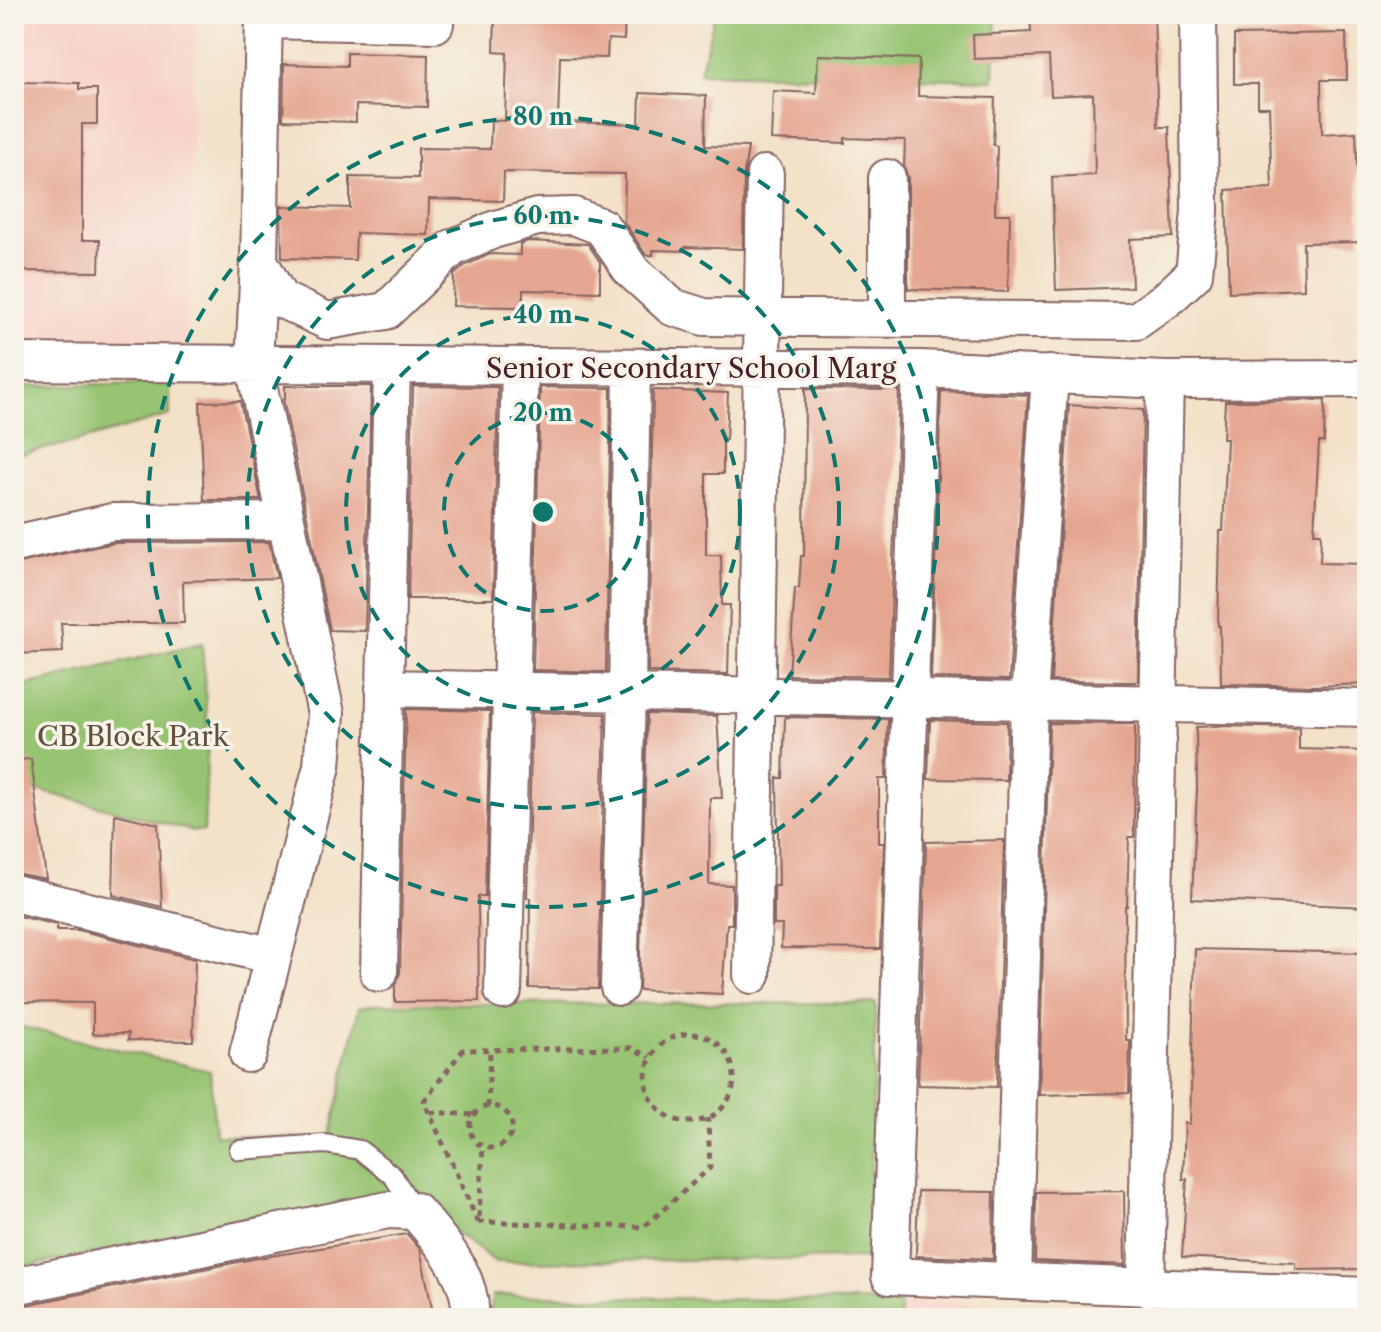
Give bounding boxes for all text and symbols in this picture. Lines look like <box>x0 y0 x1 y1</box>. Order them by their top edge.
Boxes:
text: 80 m <box>513 102 573 131</box>
text: 60 m <box>513 201 573 230</box>
text: 40 m <box>513 300 573 329</box>
street label: Senior Secondary School Marg <box>486 351 896 385</box>
text: 20 m <box>513 398 573 427</box>
centre of rings <box>529 498 557 526</box>
park label: CB Block Park <box>37 719 231 753</box>

